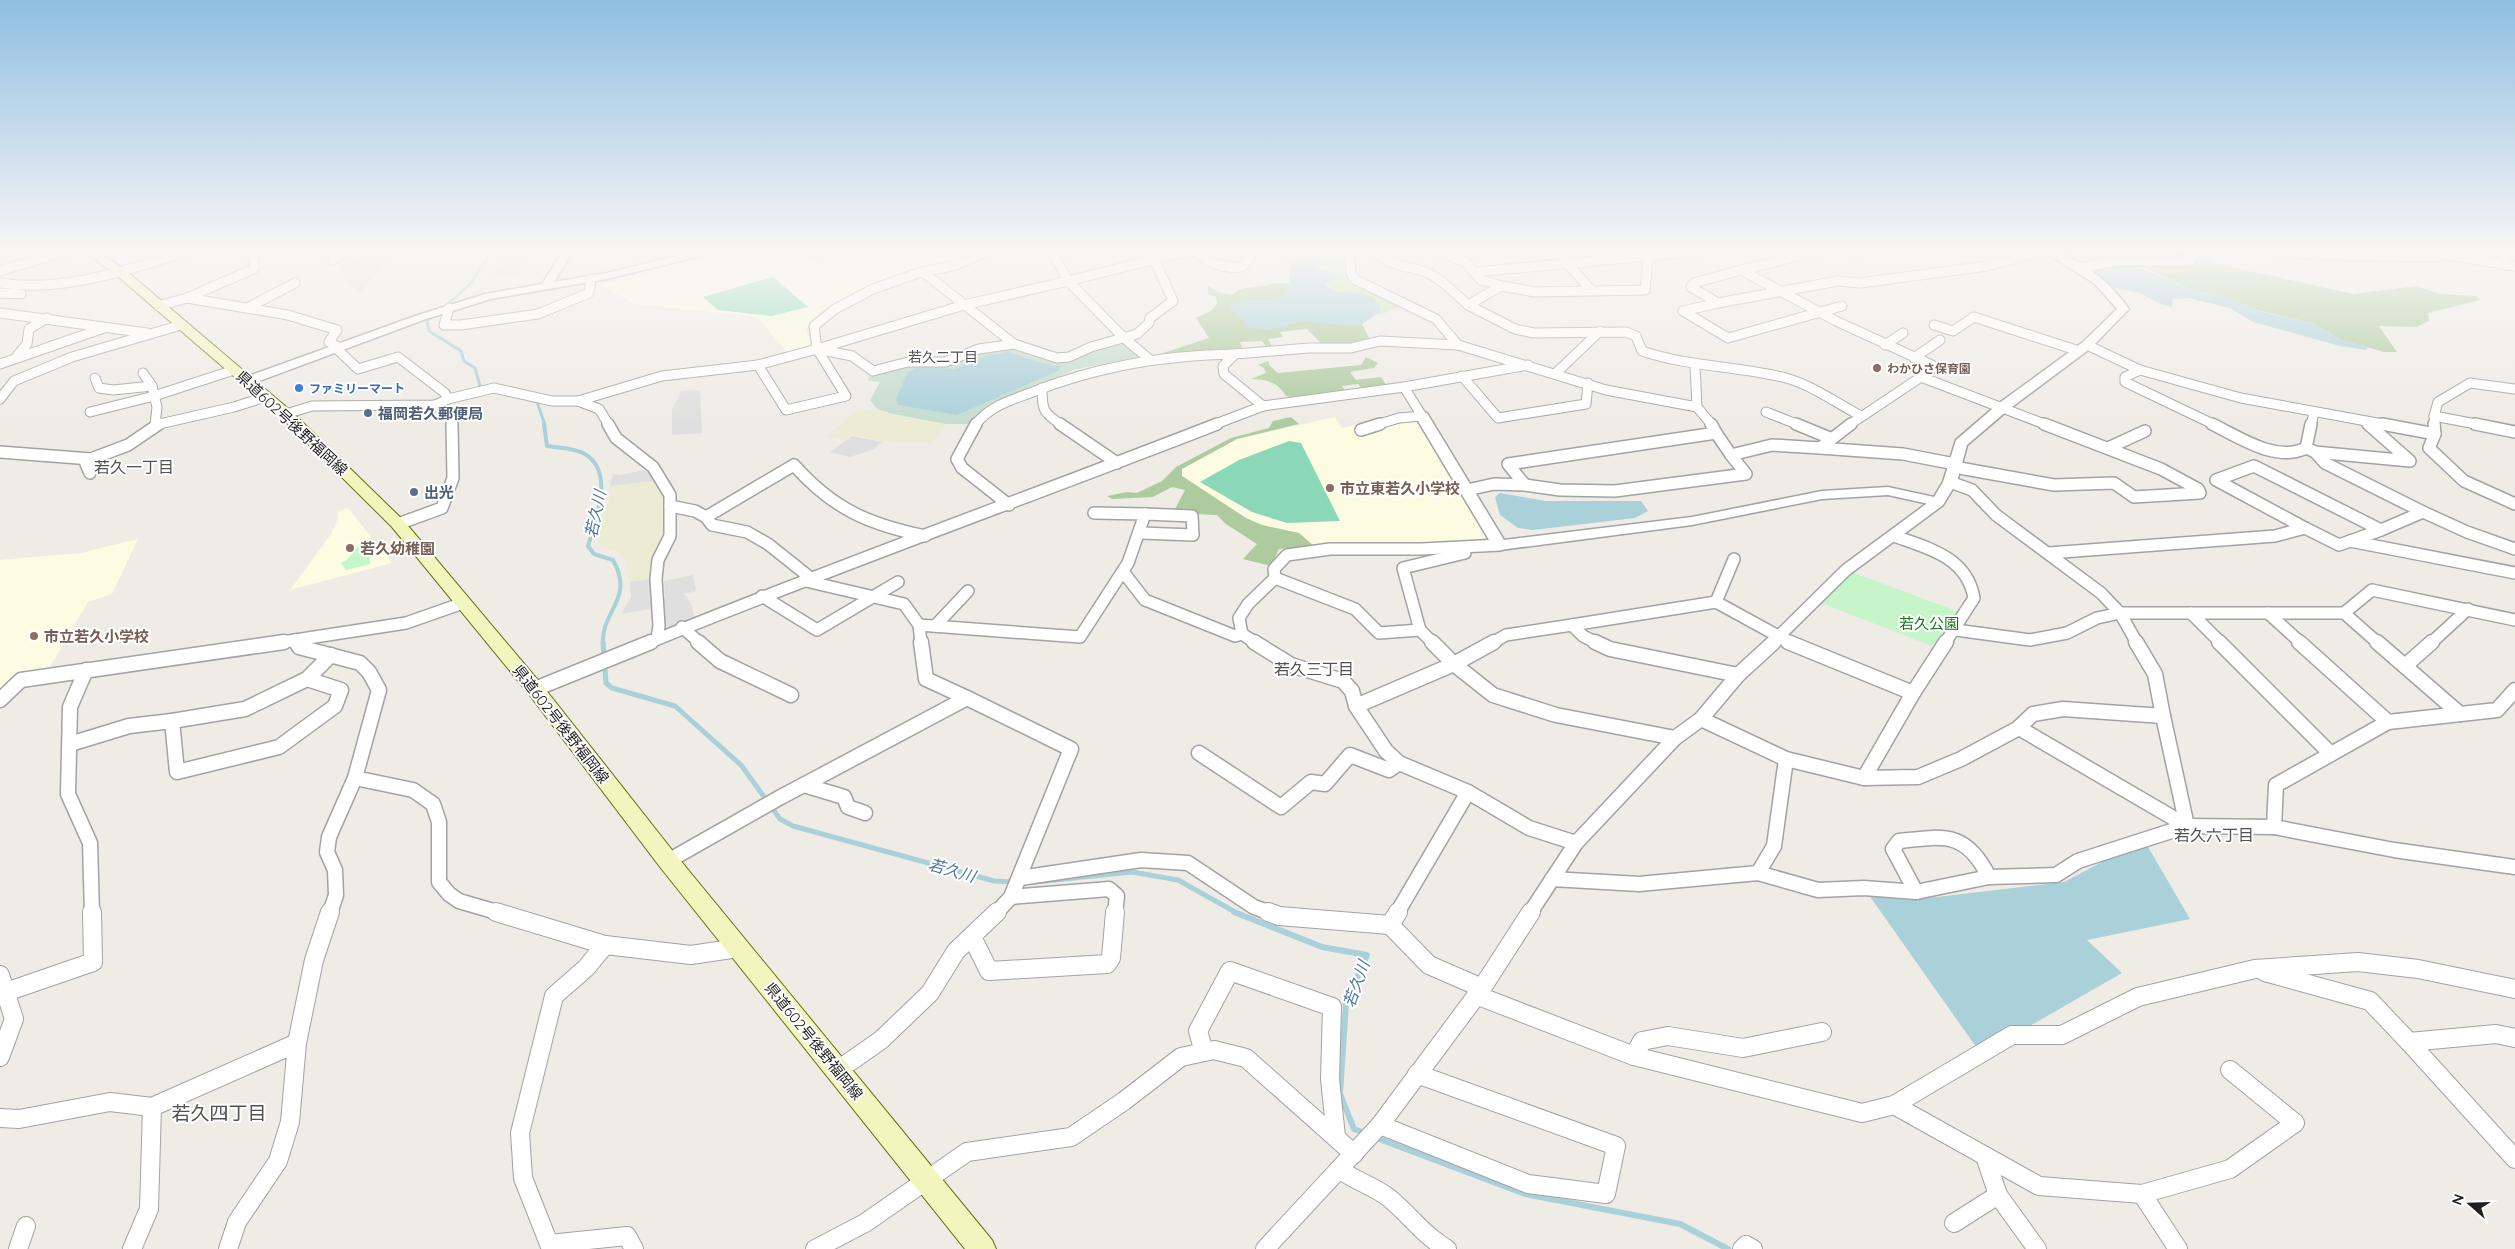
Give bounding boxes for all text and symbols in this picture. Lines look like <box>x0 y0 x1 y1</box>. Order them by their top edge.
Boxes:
district label: 若久二丁目 <box>908 348 978 366</box>
place label: わかひさ保育園 <box>1887 361 1971 376</box>
marker: わかひさ保育園 <box>1871 362 1883 374</box>
street label: 県道602号後野福岡線 <box>232 367 352 479</box>
place label: ファミリーマート <box>309 381 405 396</box>
marker: ファミリーマート <box>293 382 305 394</box>
place label: 福岡若久郵便局 <box>377 404 483 423</box>
marker: 福岡若久郵便局 <box>362 407 374 419</box>
district label: 若久一丁目 <box>94 457 174 477</box>
place label: 市立東若久小学校 <box>1340 479 1460 498</box>
marker: 市立東若久小学校 <box>1324 482 1336 494</box>
place label: 出光 <box>424 483 454 502</box>
marker: 出光 <box>408 486 420 498</box>
water label: 若久川 <box>580 486 610 540</box>
place label: 若久幼稚園 <box>360 539 435 558</box>
marker: 若久幼稚園 <box>344 542 356 554</box>
park label: 若久公園 <box>1899 614 1959 633</box>
place label: 市立若久小学校 <box>44 627 149 646</box>
marker: 市立若久小学校 <box>28 630 40 642</box>
district label: 若久三丁目 <box>1274 659 1354 679</box>
street label: 県道602号後野福岡線 <box>509 661 613 787</box>
district label: 若久六丁目 <box>2174 825 2254 845</box>
water label: 若久川 <box>926 854 980 887</box>
water label: 若久川 <box>1338 956 1374 1010</box>
street label: 県道602号後野福岡線 <box>761 979 867 1103</box>
district label: 若久四丁目 <box>171 1101 267 1125</box>
north arrow <box>2445 1179 2495 1229</box>
text: N <box>2448 1192 2468 1207</box>

